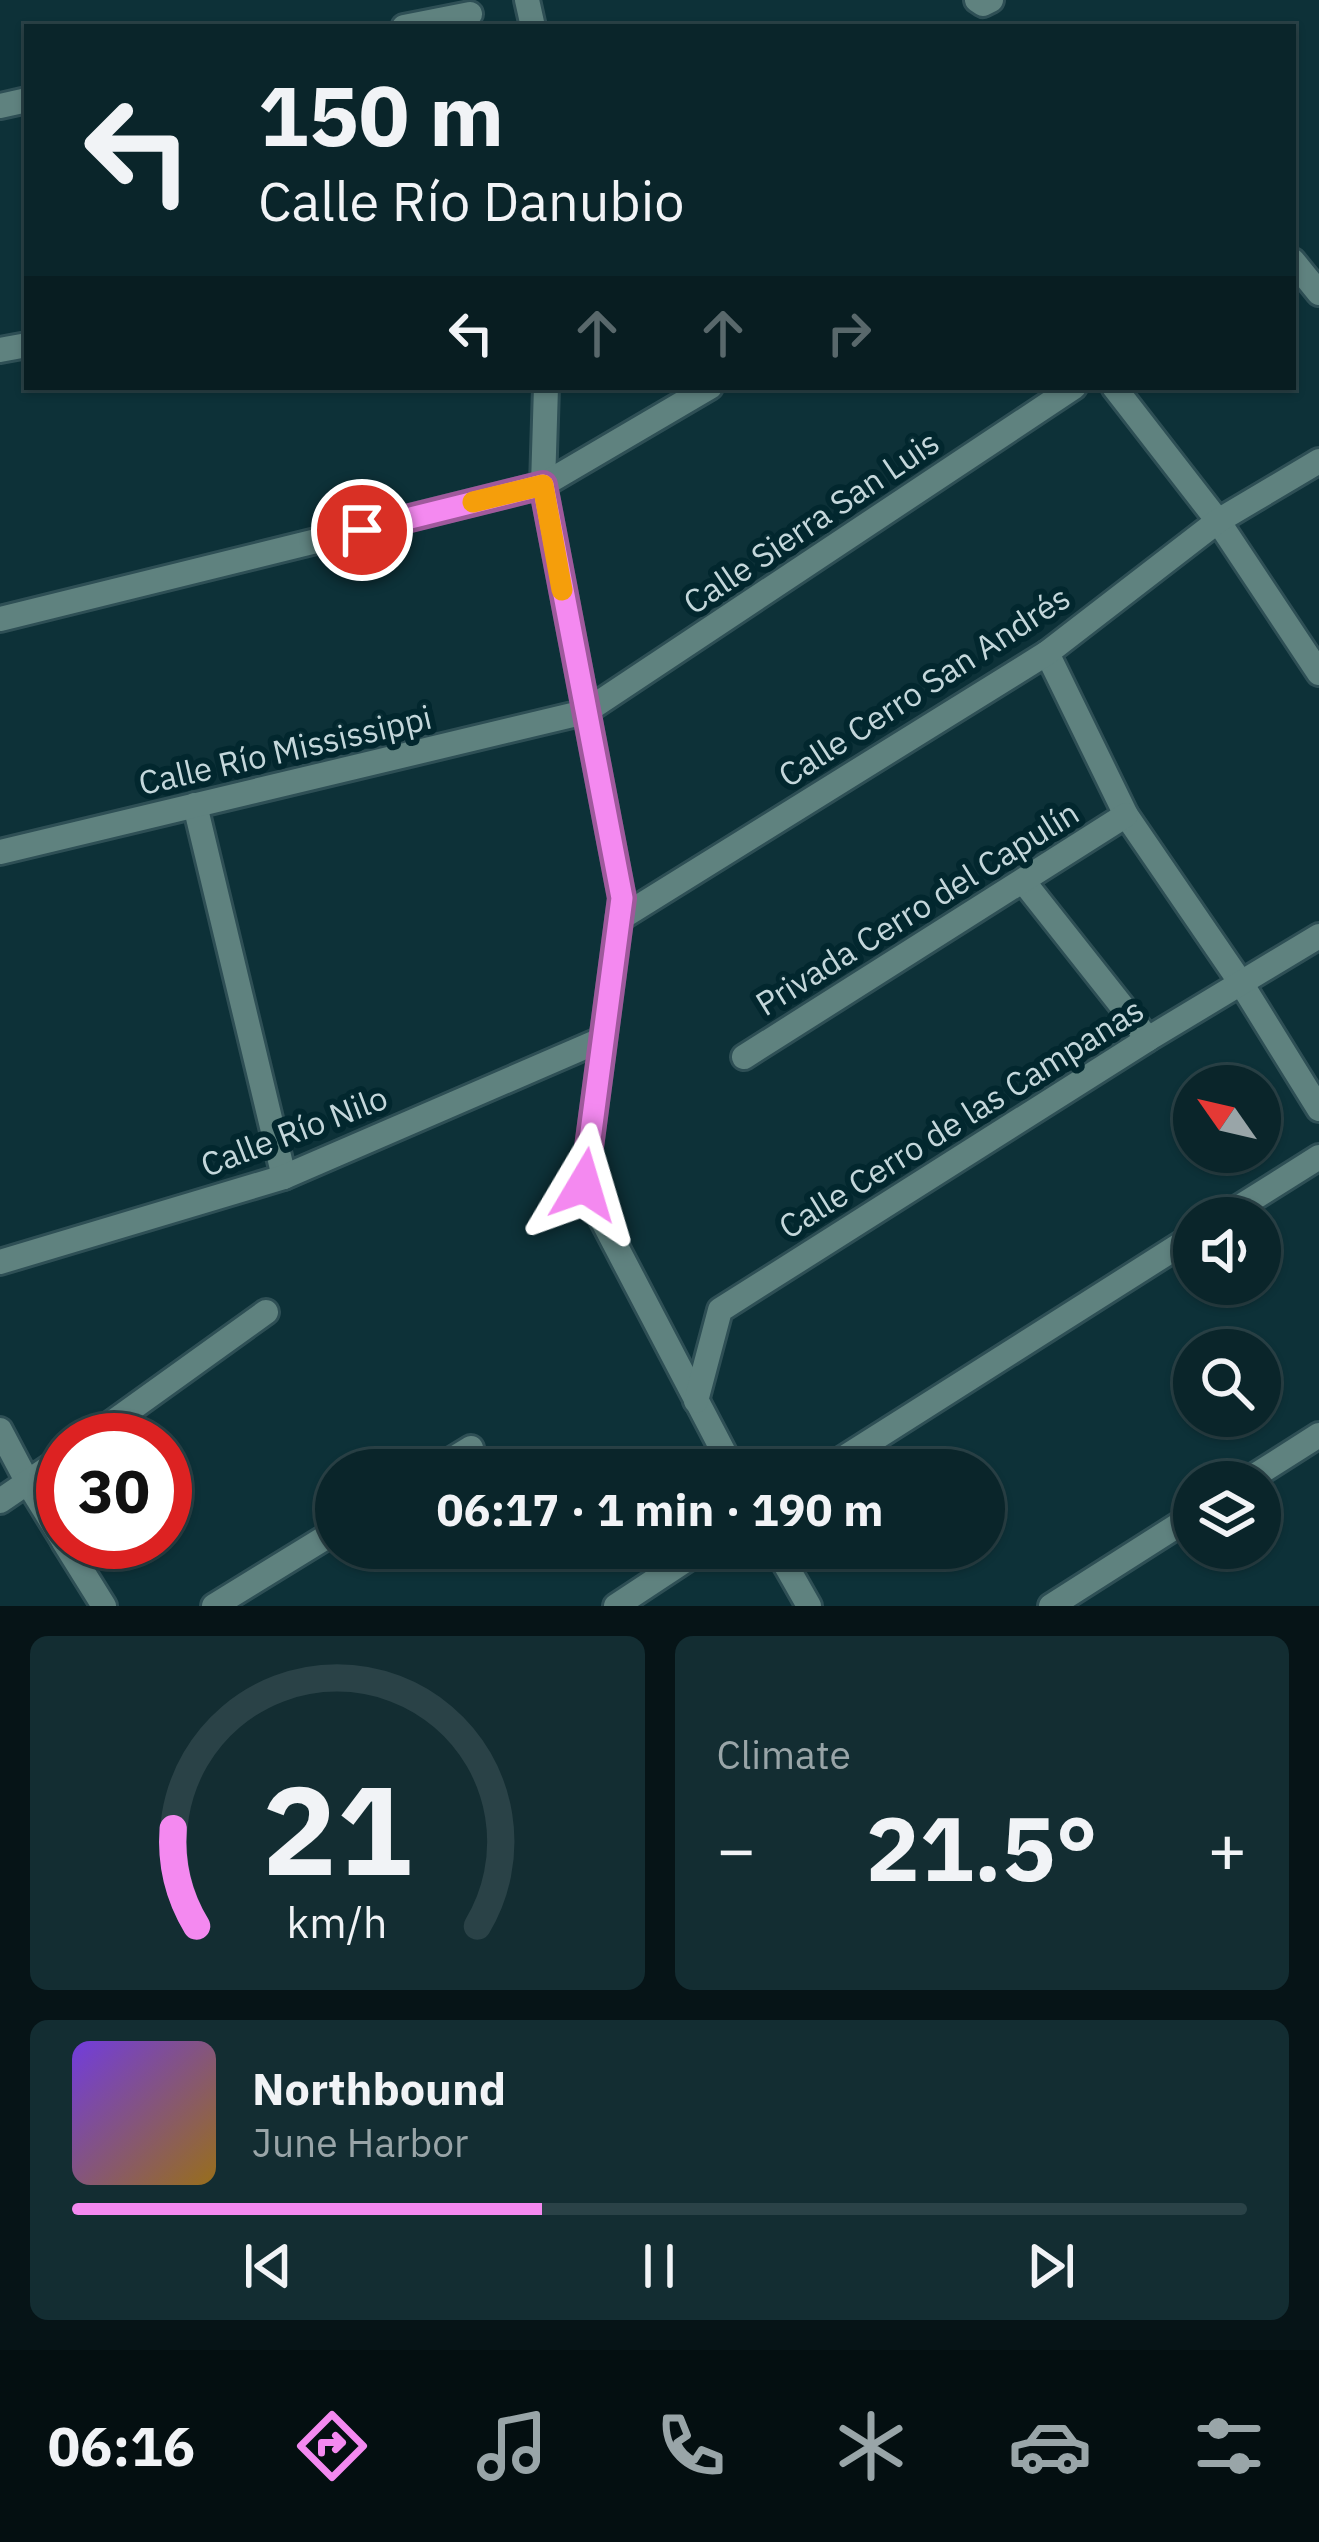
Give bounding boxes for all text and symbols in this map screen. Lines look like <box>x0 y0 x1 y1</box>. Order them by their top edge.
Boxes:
text: 150 m <box>258 60 504 169</box>
icon: left <box>60 72 216 228</box>
text: Calle Río Danubio <box>258 166 684 236</box>
icon: left <box>438 300 504 366</box>
icon: ahead <box>564 300 630 366</box>
icon: ahead <box>690 300 756 366</box>
icon: right <box>816 300 882 366</box>
street label: Calle Sierra San Luis <box>675 420 947 623</box>
pin <box>311 479 413 581</box>
icon: arrive <box>329 497 395 563</box>
street label: Calle Cerro San Andrés <box>770 575 1078 796</box>
street label: Calle Río Mississippi <box>134 695 436 804</box>
street label: Privada Cerro del Capulín <box>747 790 1086 1025</box>
street label: Calle Cerro de las Campanas <box>770 987 1151 1248</box>
north arrow <box>1173 1065 1281 1173</box>
map controls <box>1173 1065 1281 1569</box>
street label: Calle Río Nilo <box>194 1075 393 1186</box>
position arrow <box>521 1122 647 1248</box>
button: sound <box>1173 1197 1281 1305</box>
button: search <box>1173 1329 1281 1437</box>
speed limit sign: 30 <box>36 1413 192 1569</box>
button: layers <box>1173 1461 1281 1569</box>
text: 06:17 · 1 min · 190 m <box>437 1480 883 1538</box>
text: Climate <box>717 1729 851 1780</box>
text: 21 <box>262 1747 412 1909</box>
text: 21.5° <box>866 1789 1098 1906</box>
text: − <box>717 1805 756 1891</box>
text: + <box>1207 1805 1247 1891</box>
text: km/h <box>287 1894 388 1950</box>
text: Northbound <box>252 2059 506 2117</box>
text: June Harbor <box>252 2117 468 2168</box>
icon: previous <box>235 2233 301 2299</box>
icon: pause <box>626 2233 692 2299</box>
icon: next <box>1018 2233 1084 2299</box>
icon: directions <box>290 2404 374 2488</box>
icon: music <box>470 2404 554 2488</box>
icon: phone <box>649 2404 733 2488</box>
icon: climate <box>829 2404 913 2488</box>
icon: car <box>1008 2404 1092 2488</box>
icon: filters <box>1187 2404 1271 2488</box>
text: 06:16 <box>48 2411 195 2481</box>

